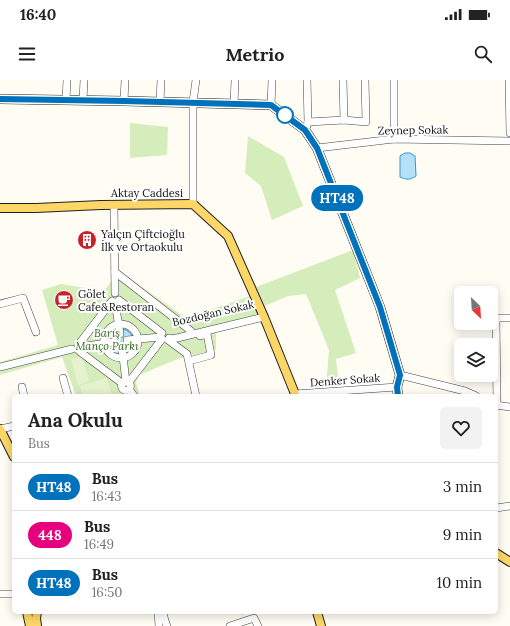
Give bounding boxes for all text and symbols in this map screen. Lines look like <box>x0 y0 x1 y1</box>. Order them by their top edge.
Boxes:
text: 16:40 <box>20 5 56 24</box>
icon: menu <box>16 43 38 65</box>
text: Metrio <box>226 43 284 66</box>
icon: search <box>472 43 494 65</box>
unlabelled marker <box>276 106 294 124</box>
street label: Zeynep Sokak <box>378 122 449 138</box>
line badge: HT48 <box>309 185 365 211</box>
street label: Aktay Caddesi <box>110 186 183 200</box>
text: HT48 <box>319 189 355 207</box>
place label: Yalçın Çiftcioğlu İlk ve Ortaokulu <box>100 227 185 254</box>
building icon: Yalçın Çiftcioğlu İlk ve Ortaokulu <box>76 229 98 251</box>
north arrow <box>454 286 498 330</box>
map controls <box>454 286 498 382</box>
place label: Gölet Cafe&Restoran <box>78 287 155 314</box>
cafe icon: Gölet Cafe&Restoran <box>53 289 75 311</box>
street label: Bozdoğan Sokak <box>171 297 255 329</box>
park label: Barış Manço Parkı <box>75 326 139 353</box>
button: layers <box>454 338 498 382</box>
street label: Denker Sokak <box>309 371 381 389</box>
button: heart <box>440 407 482 449</box>
text: Ana Okulu <box>28 408 123 432</box>
text: Bus <box>28 435 50 452</box>
text: Bus <box>92 469 118 488</box>
text: 3 min <box>443 477 482 496</box>
text: HT48 <box>36 478 72 496</box>
text: 16:43 <box>92 488 121 505</box>
text: Bus <box>84 517 110 536</box>
text: 9 min <box>443 525 482 544</box>
text: 448 <box>38 526 62 544</box>
text: 16:49 <box>84 536 114 553</box>
text: Bus <box>92 565 118 584</box>
text: 10 min <box>437 573 482 592</box>
text: HT48 <box>36 574 72 592</box>
text: 16:50 <box>92 584 122 601</box>

